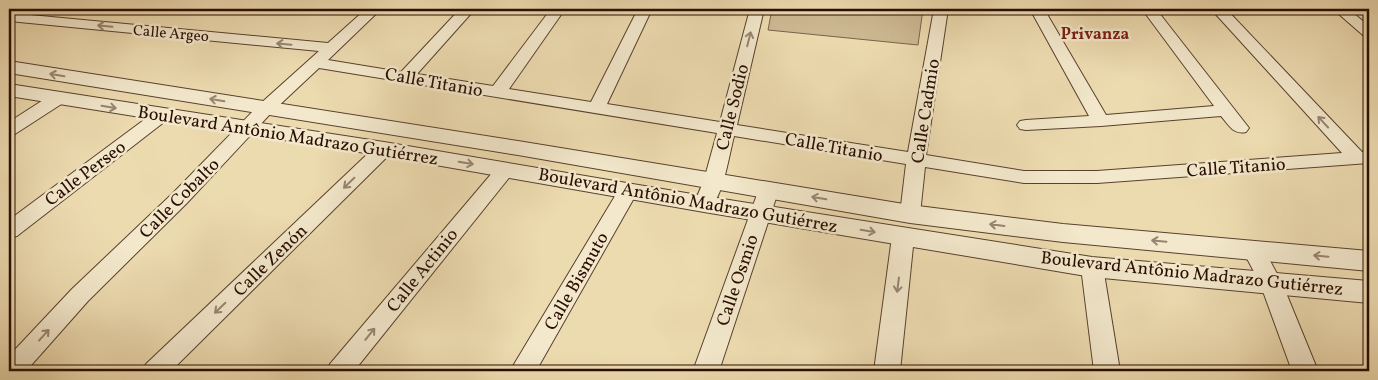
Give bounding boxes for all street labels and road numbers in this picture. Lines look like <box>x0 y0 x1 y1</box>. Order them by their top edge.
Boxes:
street label: Calle Argeo <box>132 21 210 48</box>
street label: Calle Cadmio <box>906 57 947 165</box>
street label: Calle Sodio <box>711 62 756 153</box>
street label: Calle Titanio <box>383 63 485 104</box>
street label: Boulevard Antônio Madrazo Gutiérrez <box>136 100 440 173</box>
street label: Calle Titanio <box>783 128 885 169</box>
street label: Calle Perseo <box>40 135 132 213</box>
street label: Calle Cobalto <box>134 153 226 245</box>
street label: Calle Titanio <box>1186 153 1286 184</box>
street label: Boulevard Antônio Madrazo Gutiérrez <box>536 163 839 240</box>
street label: Calle Zenón <box>228 219 314 303</box>
street label: Calle Actinio <box>382 224 465 318</box>
street label: Calle Bismuto <box>539 228 616 336</box>
street label: Calle Osmio <box>711 231 766 330</box>
street label: Boulevard Antônio Madrazo Gutiérrez <box>1040 246 1344 303</box>

